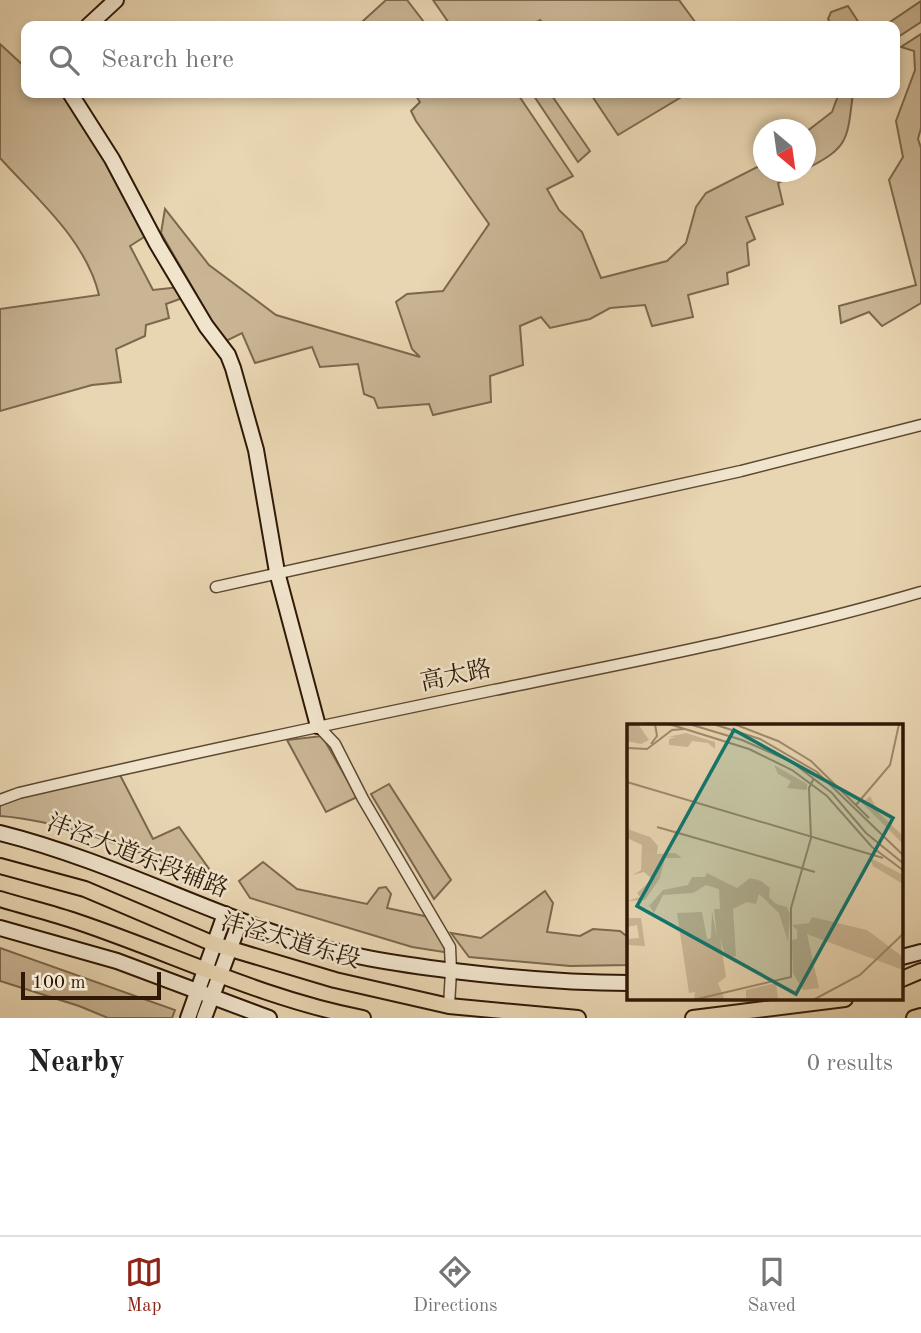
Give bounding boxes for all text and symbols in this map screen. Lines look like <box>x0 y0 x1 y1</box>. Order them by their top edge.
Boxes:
search box <box>21 21 900 98</box>
icon: search <box>45 41 83 79</box>
text: Search here <box>101 47 234 73</box>
north arrow <box>753 119 816 182</box>
street label: 高太路 <box>418 655 494 696</box>
inset map <box>627 724 904 1000</box>
street label: 沣泾大道东段辅路 <box>43 809 232 903</box>
street label: 沣泾大道东段 <box>217 908 363 973</box>
scale bar <box>21 969 161 1001</box>
text: 100 m <box>32 974 85 993</box>
text: Nearby <box>28 1048 125 1078</box>
text: 0 results <box>807 1052 893 1075</box>
tab: Map <box>125 1253 163 1318</box>
tab: Directions <box>413 1253 498 1318</box>
tab: Saved <box>748 1253 796 1318</box>

